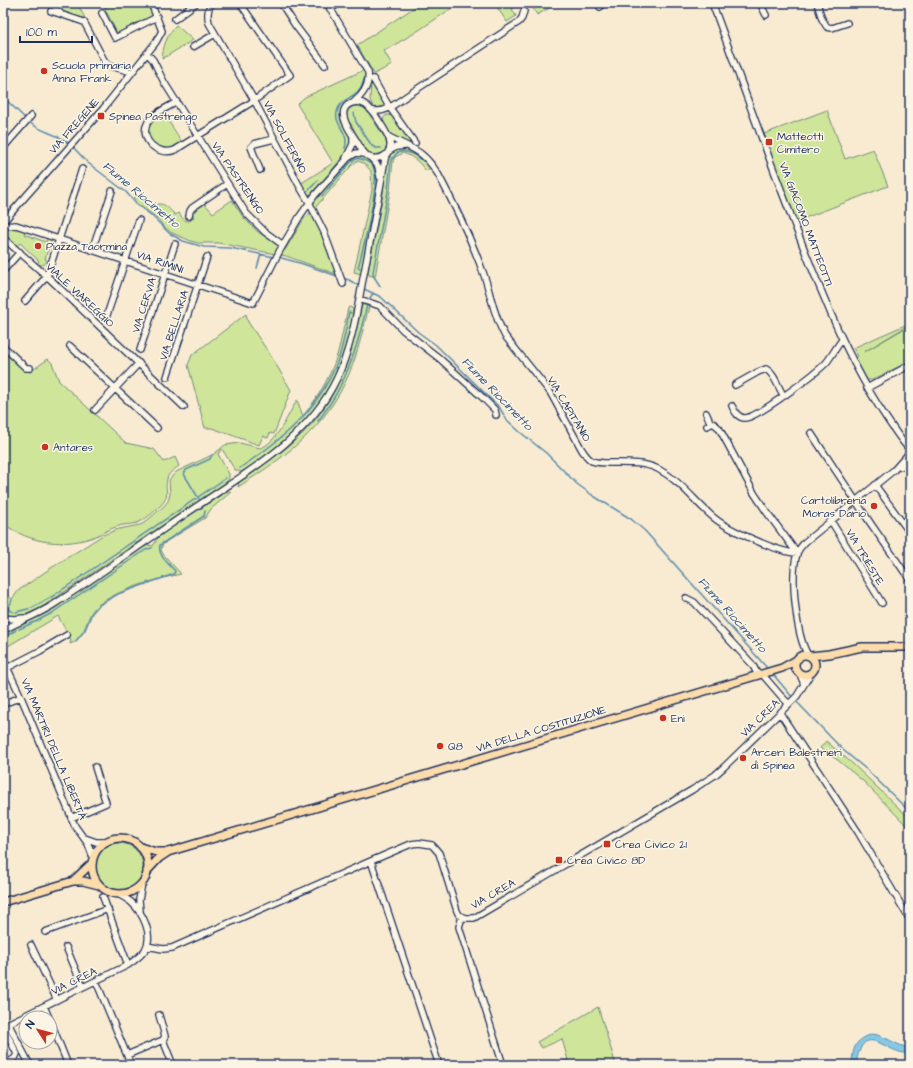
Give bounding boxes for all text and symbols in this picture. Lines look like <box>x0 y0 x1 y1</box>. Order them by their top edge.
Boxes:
scale bar <box>20 18 92 44</box>
text: 100 m <box>26 24 57 41</box>
place label: Scuola primaria Anna Frank <box>52 58 131 86</box>
marker: Scuola primaria Anna Frank <box>39 66 49 76</box>
street label: VIA FREGENE <box>46 94 103 157</box>
street label: VIA SOLFERINO <box>260 98 311 176</box>
place label: Spinea Pastrengo <box>109 109 198 125</box>
marker: Spinea Pastrengo <box>96 111 106 121</box>
place label: Matteotti Cimitero <box>777 129 824 157</box>
marker: Matteotti Cimitero <box>764 137 774 147</box>
street label: VIA PASTRENGO <box>208 139 268 218</box>
water label: Fiume Riocimetto <box>99 158 184 233</box>
street label: VIA GIACOMO MATTEOTTI <box>775 160 837 288</box>
place label: Piazza Taormina <box>46 239 128 254</box>
marker: Piazza Taormina <box>33 241 43 251</box>
street label: VIA RIMINI <box>134 247 186 277</box>
street label: VIALE VIAREGGIO <box>43 259 118 331</box>
street label: VIA CERVIA <box>128 275 160 335</box>
street label: VIA BELLARIA <box>156 288 192 362</box>
water label: Fiume Riocimetto <box>458 354 537 435</box>
street label: VIA CAPITANIO <box>544 374 595 445</box>
place label: Antares <box>53 440 94 455</box>
marker: Antares <box>40 442 50 452</box>
place label: Cartolibreria Moras Dario <box>801 493 867 521</box>
marker: Cartolibreria Moras Dario <box>869 501 879 511</box>
street label: VIA TRIESTE <box>842 526 888 588</box>
water label: Fiume Riocimetto <box>694 574 771 657</box>
street label: VIA MARTIRI DELLA LIBERTÀ <box>17 676 91 822</box>
street label: VIA CREA <box>737 696 783 740</box>
street label: VIA DELLA COSTITUZIONE <box>474 702 608 756</box>
place label: Eni <box>671 711 685 726</box>
marker: Eni <box>658 713 668 723</box>
place label: Q8 <box>448 739 463 754</box>
marker: Q8 <box>435 741 445 751</box>
place label: Arceri Balestrieri di Spinea <box>751 745 842 773</box>
marker: Arceri Balestrieri di Spinea <box>738 753 748 763</box>
place label: Crea Civico 21 <box>615 837 687 852</box>
marker: Crea Civico 21 <box>602 839 612 849</box>
place label: Crea Civico 8D <box>567 853 645 868</box>
marker: Crea Civico 8D <box>554 855 564 865</box>
street label: VIA CREA <box>468 875 518 913</box>
street label: VIA CREA <box>49 963 99 999</box>
north arrow <box>18 1010 58 1050</box>
text: N <box>22 1017 38 1032</box>

